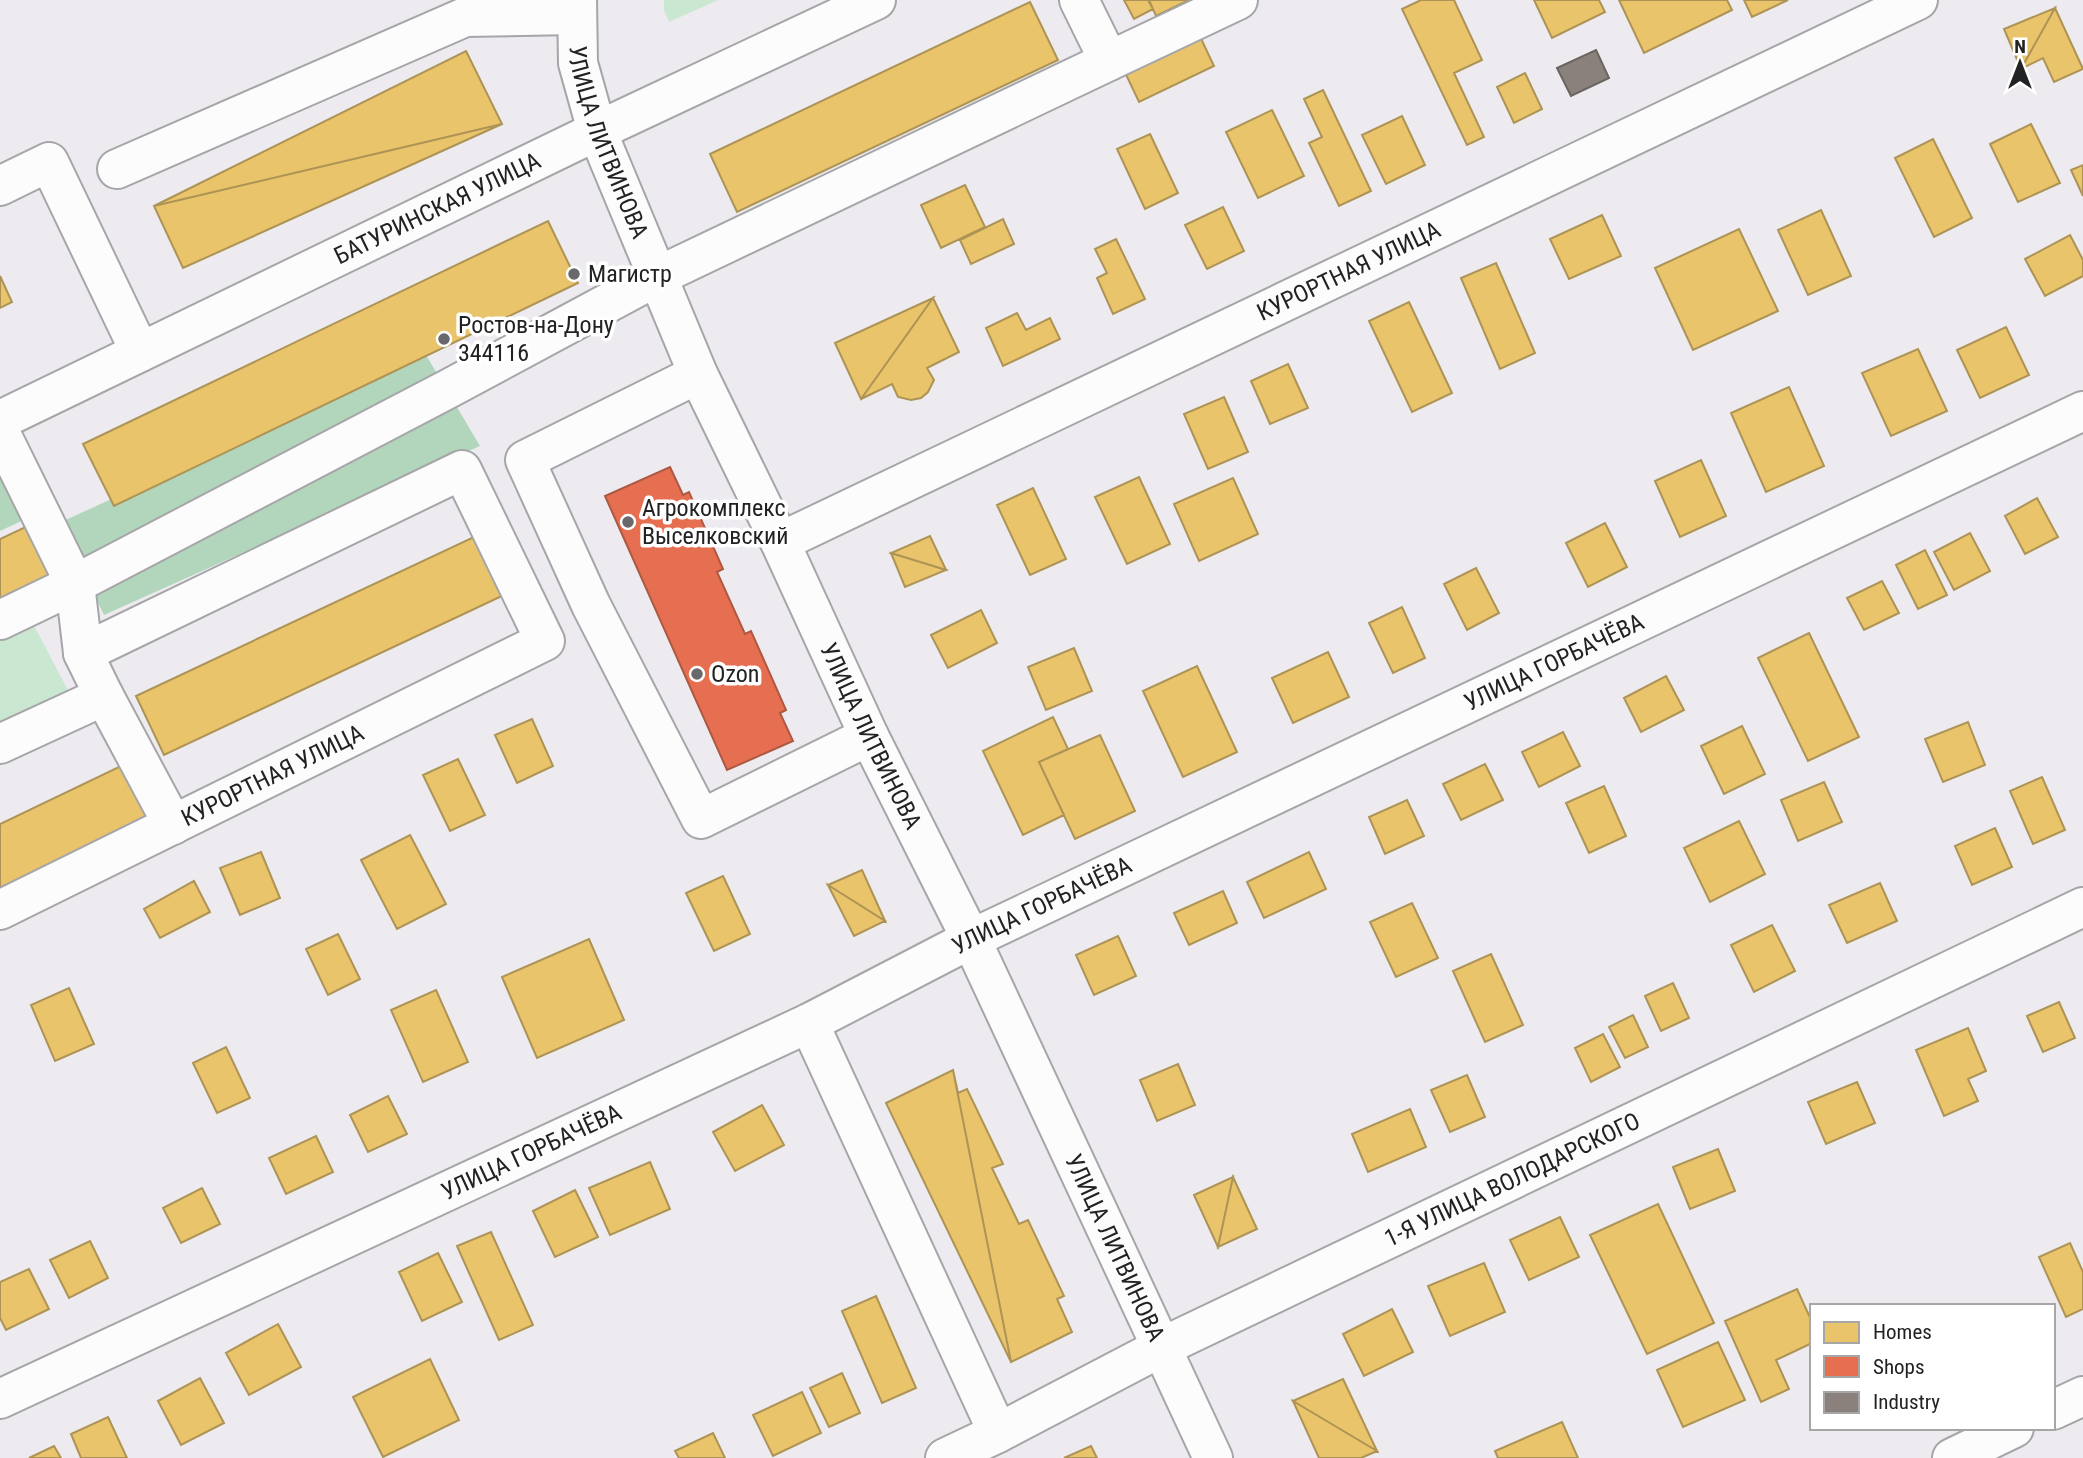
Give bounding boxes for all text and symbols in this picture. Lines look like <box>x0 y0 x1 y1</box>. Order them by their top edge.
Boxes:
north arrow <box>1985 28 2055 98</box>
text: N <box>2014 35 2026 58</box>
street label: УЛИЦА ЛИТВИНОВА <box>563 45 654 243</box>
street label: БАТУРИНСКАЯ УЛИЦА <box>330 146 545 270</box>
street label: КУРОРТНАЯ УЛИЦА <box>1253 215 1445 327</box>
place label: Магистр <box>588 260 672 288</box>
marker: Магистр <box>566 266 582 282</box>
place label: Ростов-на-Дону 344116 <box>458 311 614 367</box>
marker: Ростов-на-Дону 344116 <box>436 331 452 347</box>
place label: Агрокомплекс Выселковский <box>642 494 788 550</box>
marker: Агрокомплекс Выселковский <box>620 514 636 530</box>
street label: УЛИЦА ГОРБАЧЁВА <box>1460 608 1648 717</box>
street label: УЛИЦА ЛИТВИНОВА <box>814 639 928 834</box>
place label: Ozon <box>711 660 759 688</box>
marker: Ozon <box>689 666 705 682</box>
street label: КУРОРТНАЯ УЛИЦА <box>177 719 368 832</box>
street label: УЛИЦА ГОРБАЧЁВА <box>947 851 1136 960</box>
street label: УЛИЦА ГОРБАЧЁВА <box>437 1098 626 1206</box>
street label: 1-Я УЛИЦА ВОЛОДАРСКОГО <box>1380 1107 1644 1253</box>
street label: УЛИЦА ЛИТВИНОВА <box>1059 1150 1171 1346</box>
legend <box>1810 1304 2055 1430</box>
text: Homes <box>1873 1320 1932 1344</box>
text: Shops <box>1873 1355 1925 1379</box>
text: Industry <box>1873 1390 1940 1414</box>

